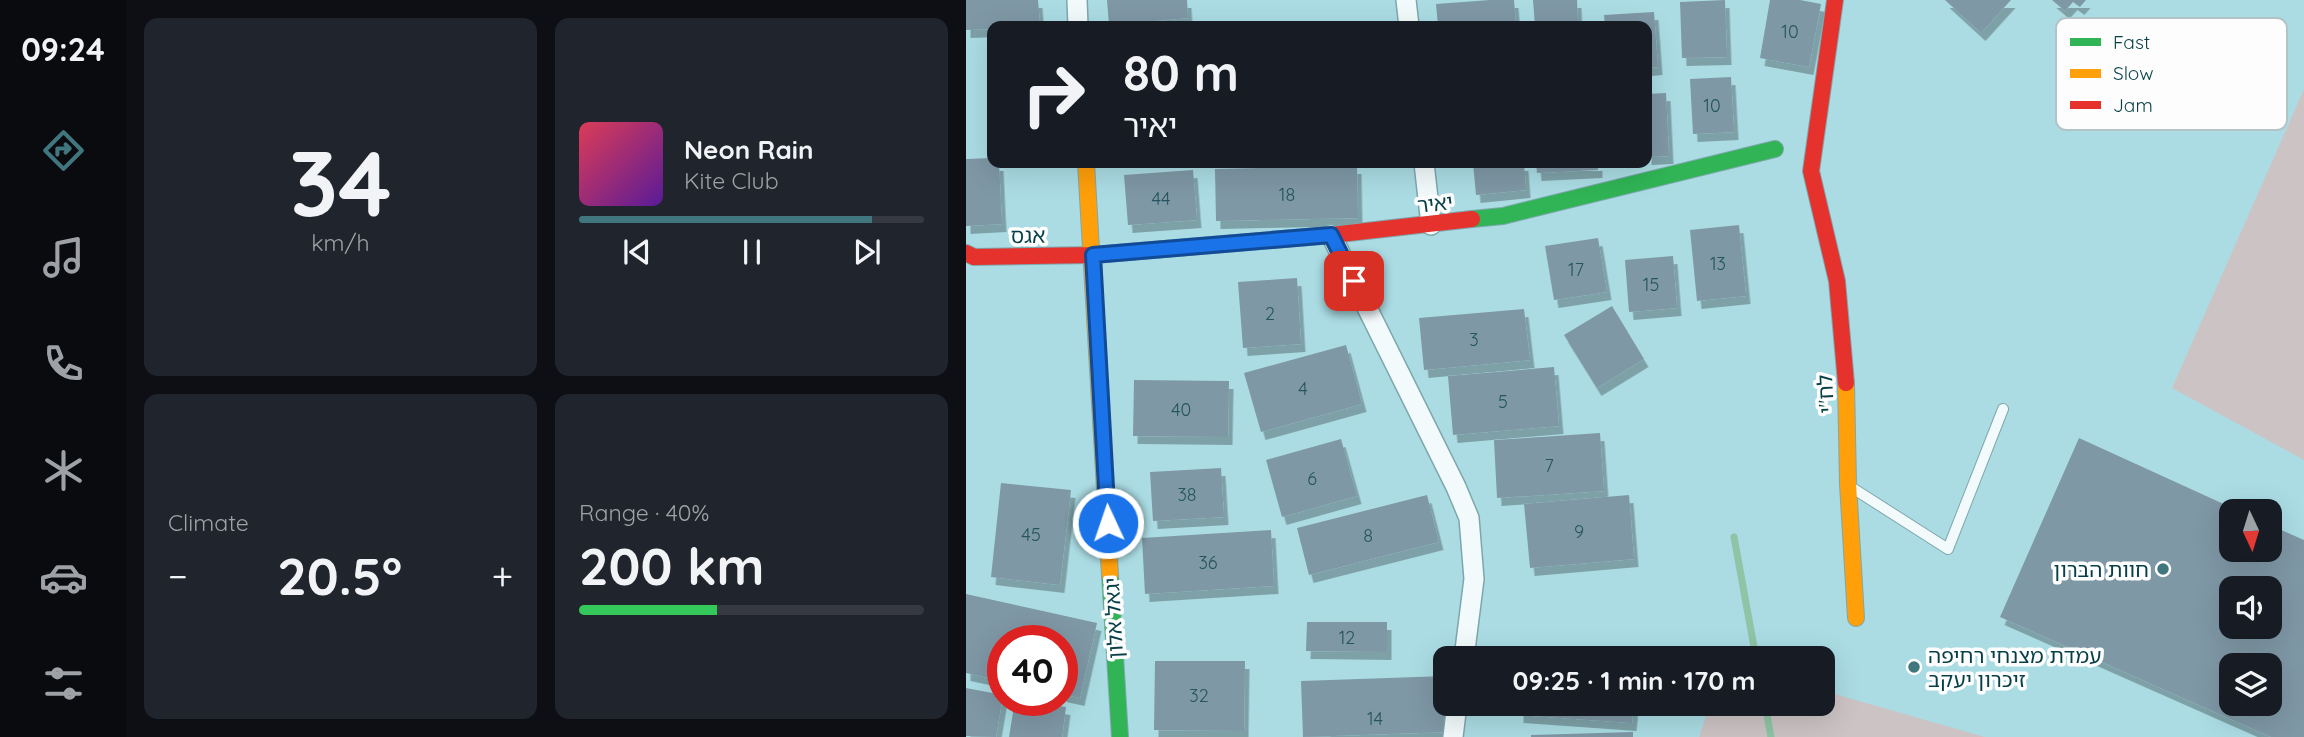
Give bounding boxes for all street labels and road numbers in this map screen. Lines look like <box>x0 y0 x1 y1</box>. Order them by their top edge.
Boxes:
street label: יאיר <box>1416 188 1454 218</box>
street label: אגס <box>1010 222 1046 248</box>
street label: לח"י <box>1811 374 1839 414</box>
street label: יגאל אלון <box>1098 577 1128 659</box>

